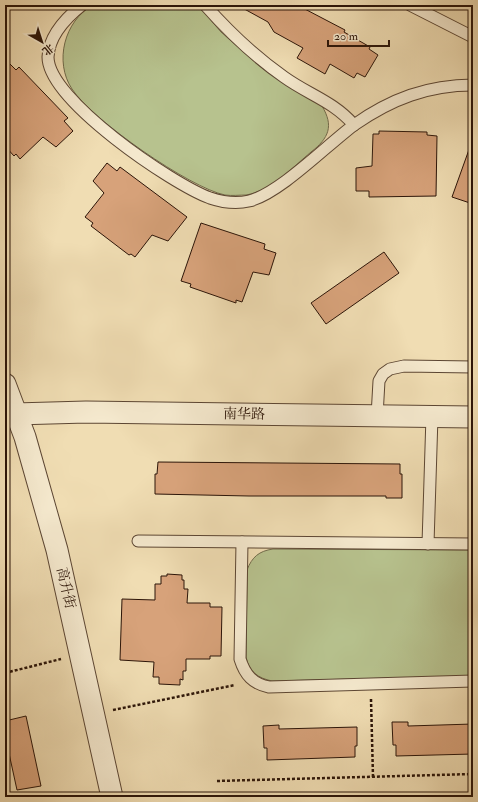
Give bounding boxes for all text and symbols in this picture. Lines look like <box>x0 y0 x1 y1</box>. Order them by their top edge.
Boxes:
north arrow <box>22 22 62 62</box>
scale bar <box>328 22 389 48</box>
text: 20 m <box>334 29 359 44</box>
text: 北 <box>40 41 56 58</box>
street label: 南华路 <box>223 405 265 423</box>
street label: 高升街 <box>53 566 79 610</box>

